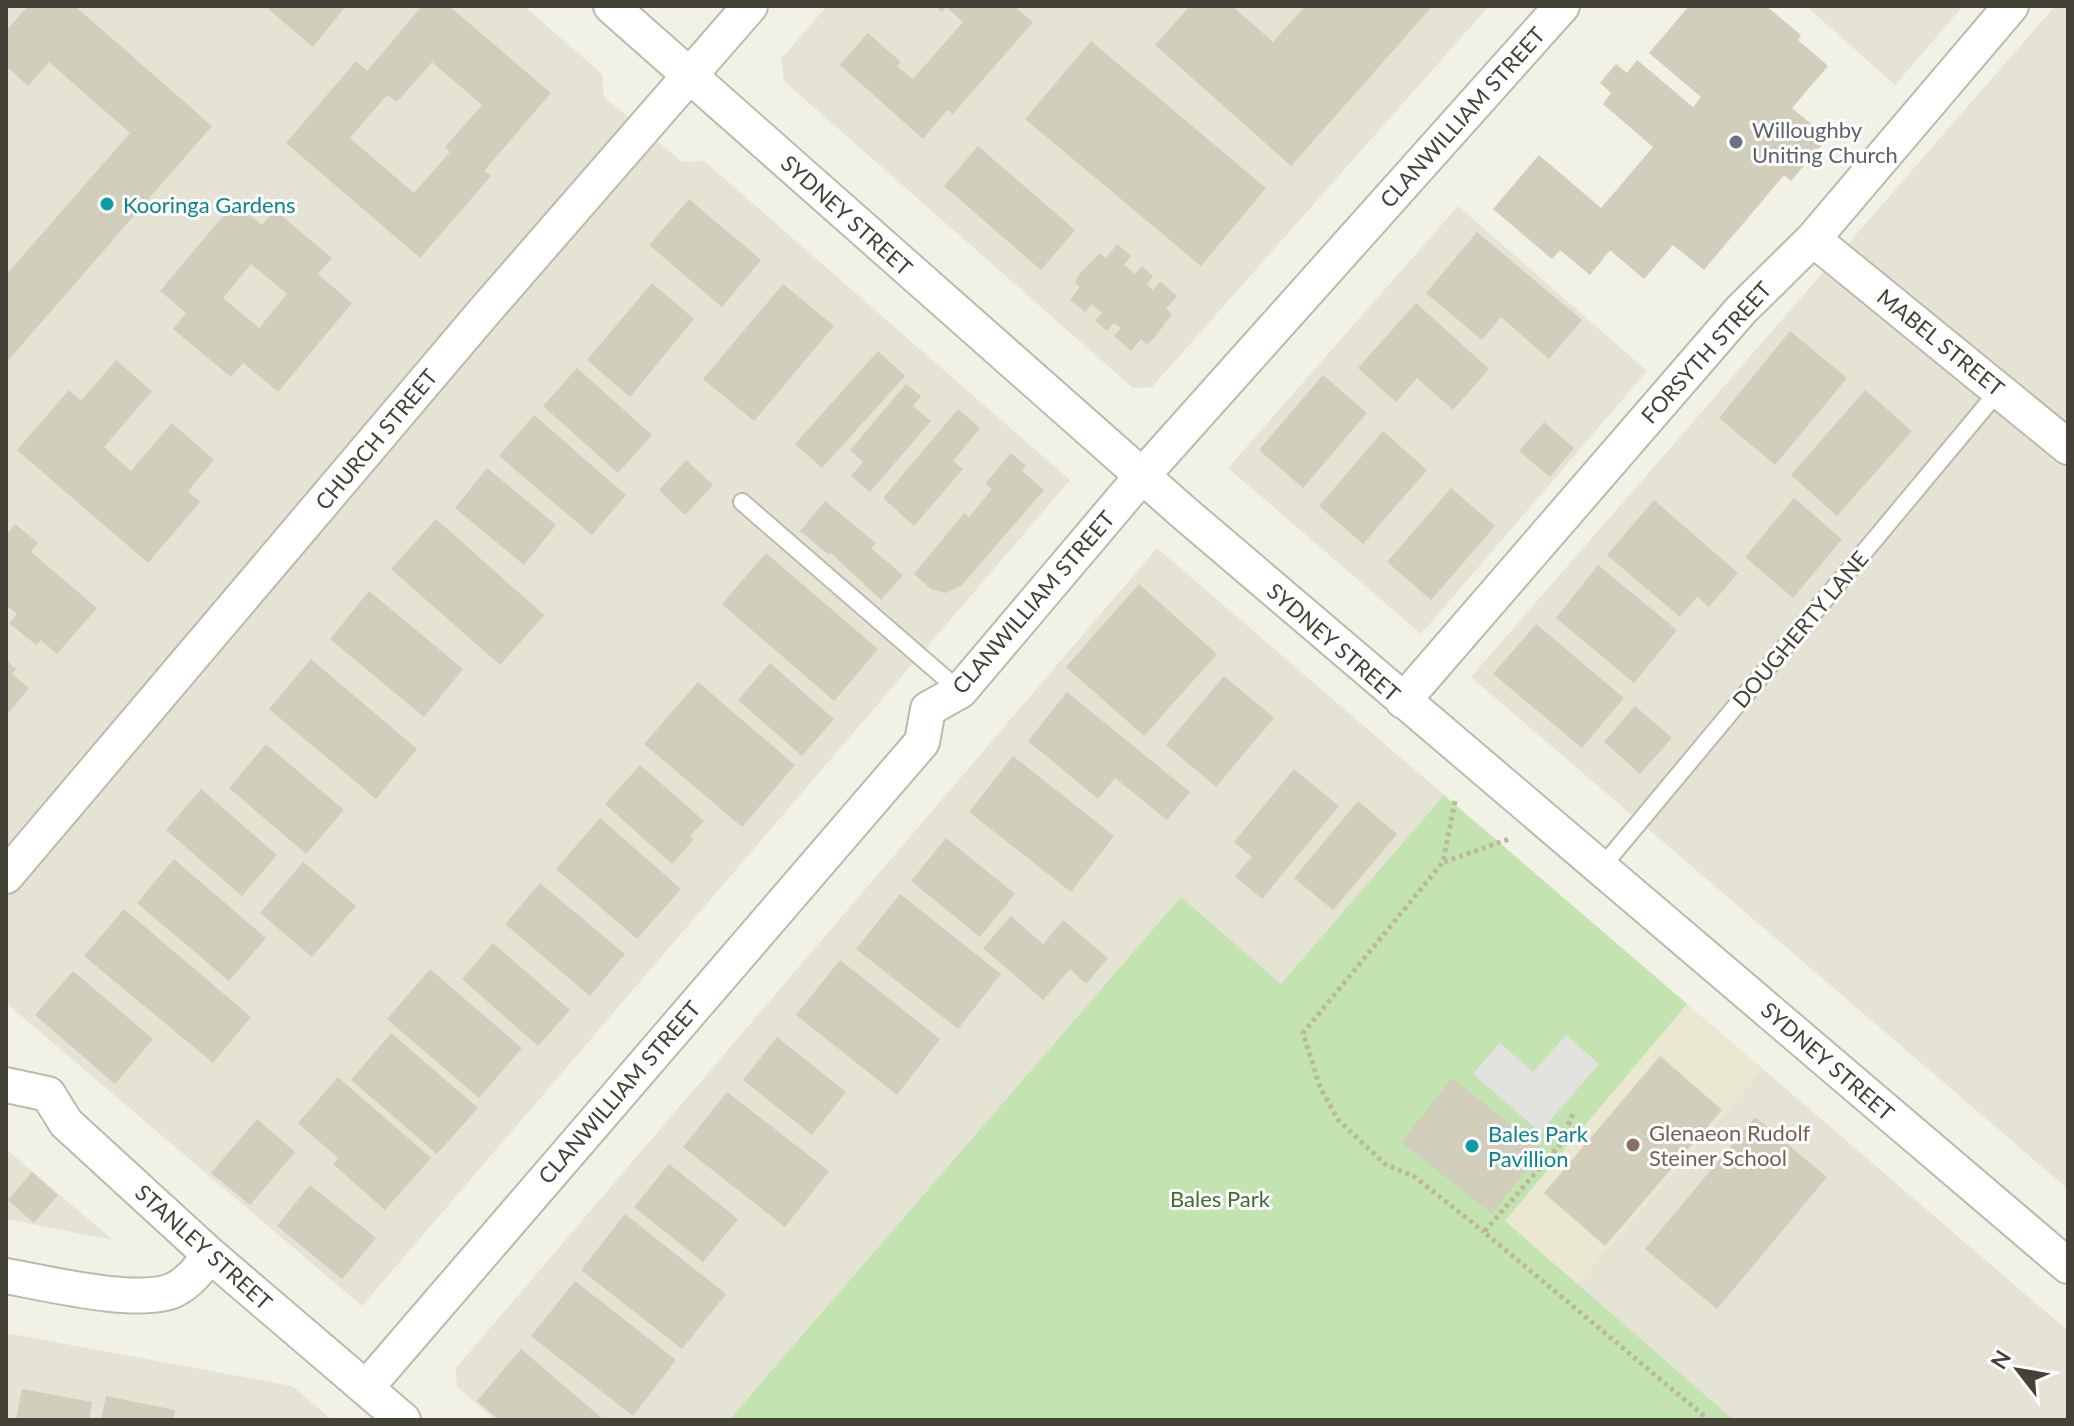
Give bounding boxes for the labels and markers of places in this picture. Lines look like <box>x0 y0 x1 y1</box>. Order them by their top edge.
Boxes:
place label: Willoughby Uniting Church <box>1752 116 1898 168</box>
marker: Willoughby Uniting Church <box>1727 133 1745 151</box>
place label: Kooringa Gardens <box>123 191 296 218</box>
marker: Kooringa Gardens <box>98 195 116 213</box>
place label: Glenaeon Rudolf Steiner School <box>1649 1119 1811 1171</box>
place label: Bales Park Pavillion <box>1488 1120 1589 1172</box>
marker: Glenaeon Rudolf Steiner School <box>1624 1136 1642 1154</box>
marker: Bales Park Pavillion <box>1463 1137 1481 1155</box>

